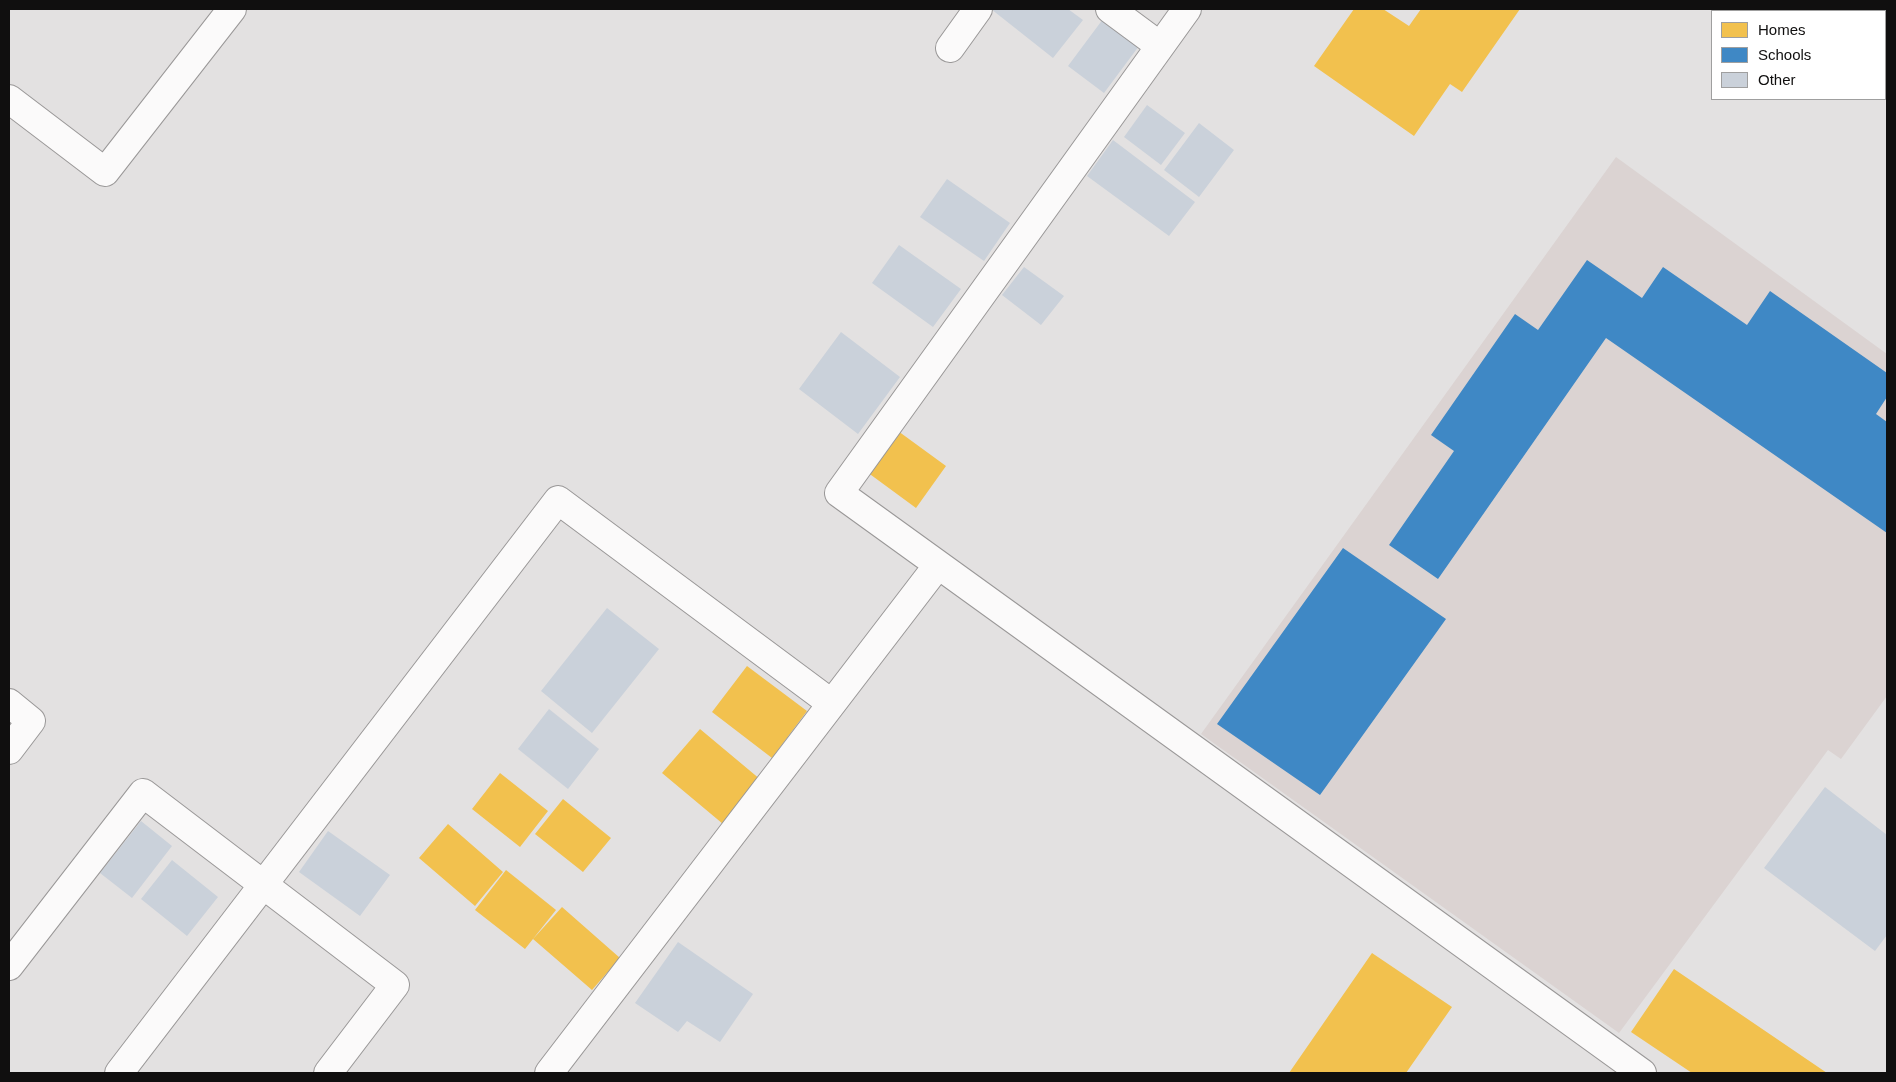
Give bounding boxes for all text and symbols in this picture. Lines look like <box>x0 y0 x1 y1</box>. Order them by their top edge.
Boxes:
legend <box>1711 10 1886 100</box>
text: Homes <box>1758 21 1806 38</box>
text: Schools <box>1758 46 1811 63</box>
text: Other <box>1758 71 1796 88</box>

